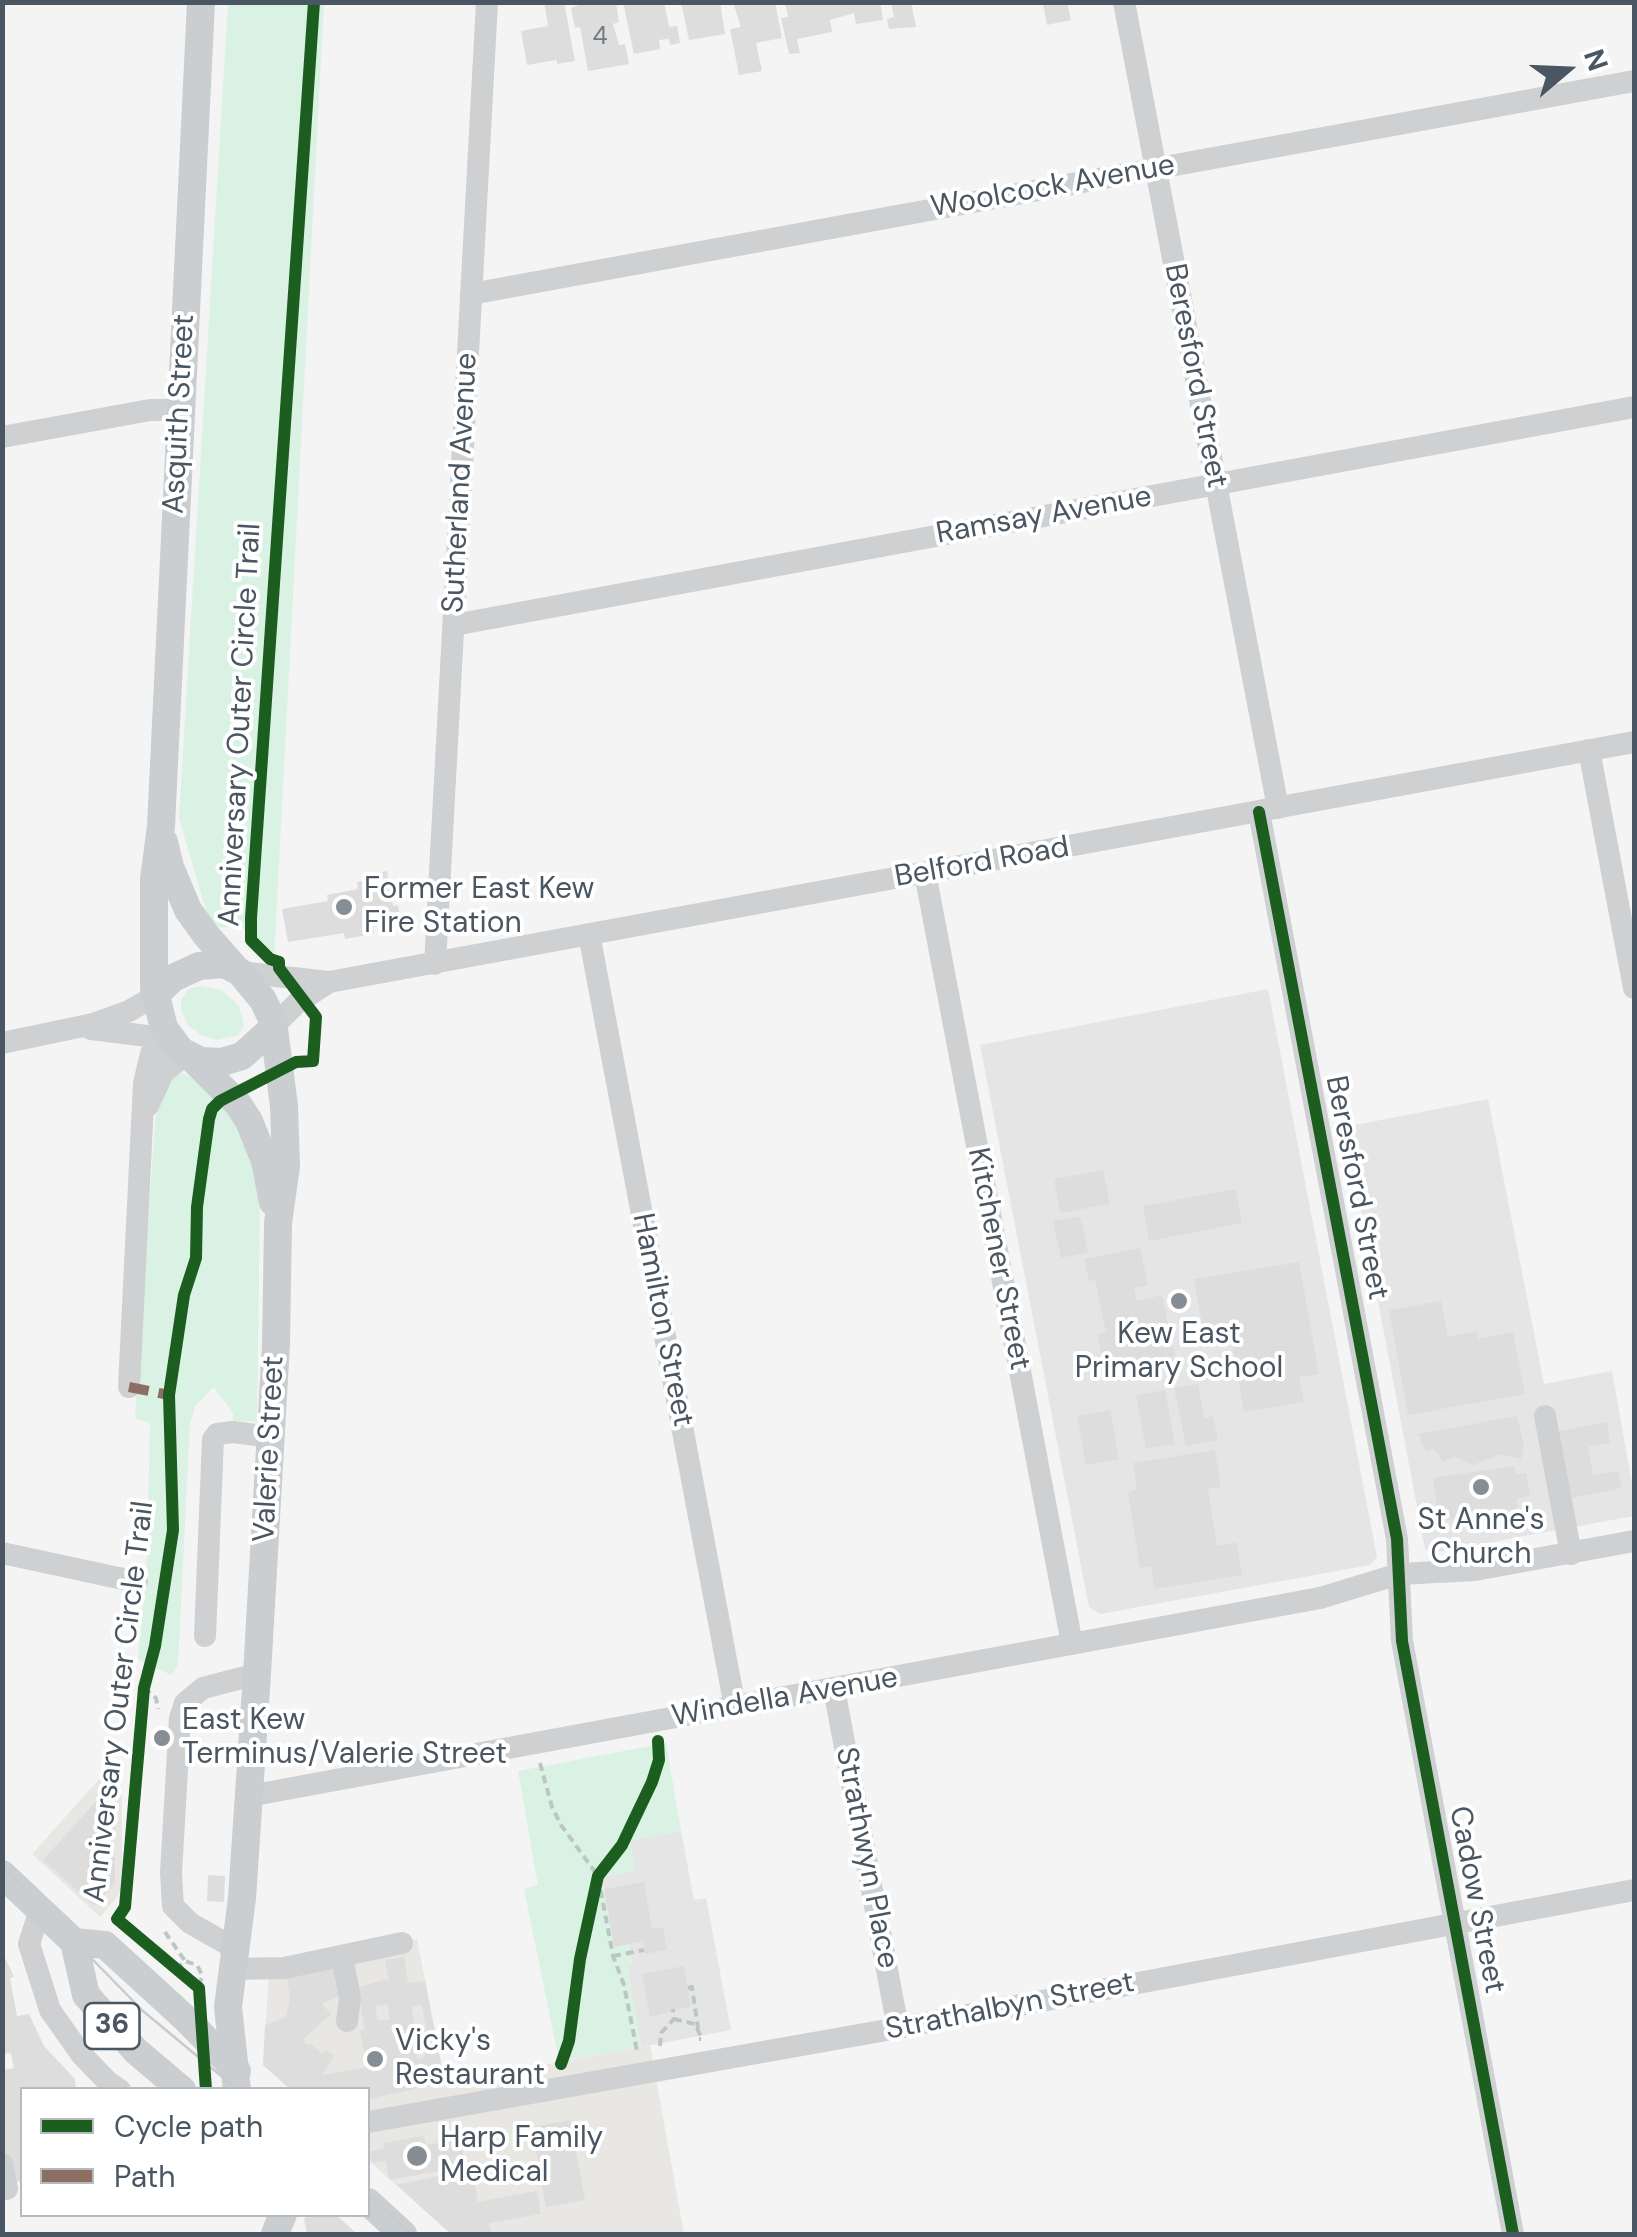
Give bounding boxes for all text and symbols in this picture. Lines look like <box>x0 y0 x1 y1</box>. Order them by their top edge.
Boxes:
north arrow <box>1517 20 1617 120</box>
house number: 4 <box>592 22 608 52</box>
text: N <box>1575 44 1617 76</box>
street label: Woolcock Avenue <box>928 148 1178 226</box>
street label: Beresford Street <box>1156 261 1234 491</box>
street label: Asquith Street <box>157 313 203 515</box>
street label: Sutherland Avenue <box>436 352 486 614</box>
street label: Ramsay Avenue <box>934 479 1154 553</box>
street label: Anniversary Outer Circle Trail <box>212 522 270 928</box>
street label: Belford Road <box>892 830 1072 896</box>
place label: Former East Kew Fire Station <box>364 872 594 942</box>
marker: Former East Kew Fire Station <box>333 896 355 918</box>
street label: Beresford Street <box>1317 1073 1395 1303</box>
street label: Kitchener Street <box>959 1145 1037 1373</box>
street label: Hamilton Street <box>624 1210 700 1430</box>
marker: Kew East Primary School <box>1168 1290 1190 1312</box>
place label: Kew East Primary School <box>1075 1317 1283 1388</box>
street label: Valerie Street <box>247 1355 293 1543</box>
marker: St Anne's Church <box>1470 1476 1492 1498</box>
street label: Anniversary Outer Circle Trail <box>77 1499 163 1905</box>
place label: St Anne's Church <box>1417 1503 1545 1574</box>
street label: Windella Avenue <box>669 1660 901 1736</box>
place label: East Kew Terminus/Valerie Street <box>182 1703 507 1774</box>
marker: East Kew Terminus/Valerie Street <box>151 1727 173 1749</box>
street label: Strathwyn Place <box>827 1744 905 1972</box>
street label: Cadow Street <box>1440 1803 1512 1997</box>
street label: Strathalbyn Street <box>883 1965 1137 2049</box>
road number: 36 <box>84 2003 140 2049</box>
place label: Vicky's Restaurant <box>395 2024 545 2094</box>
marker: Vicky's Restaurant <box>364 2048 386 2070</box>
legend <box>20 2087 370 2217</box>
text: Cycle path <box>114 2107 263 2146</box>
place label: Harp Family Medical <box>440 2121 603 2192</box>
marker: Harp Family Medical <box>404 2143 430 2169</box>
text: Path <box>114 2157 176 2196</box>

